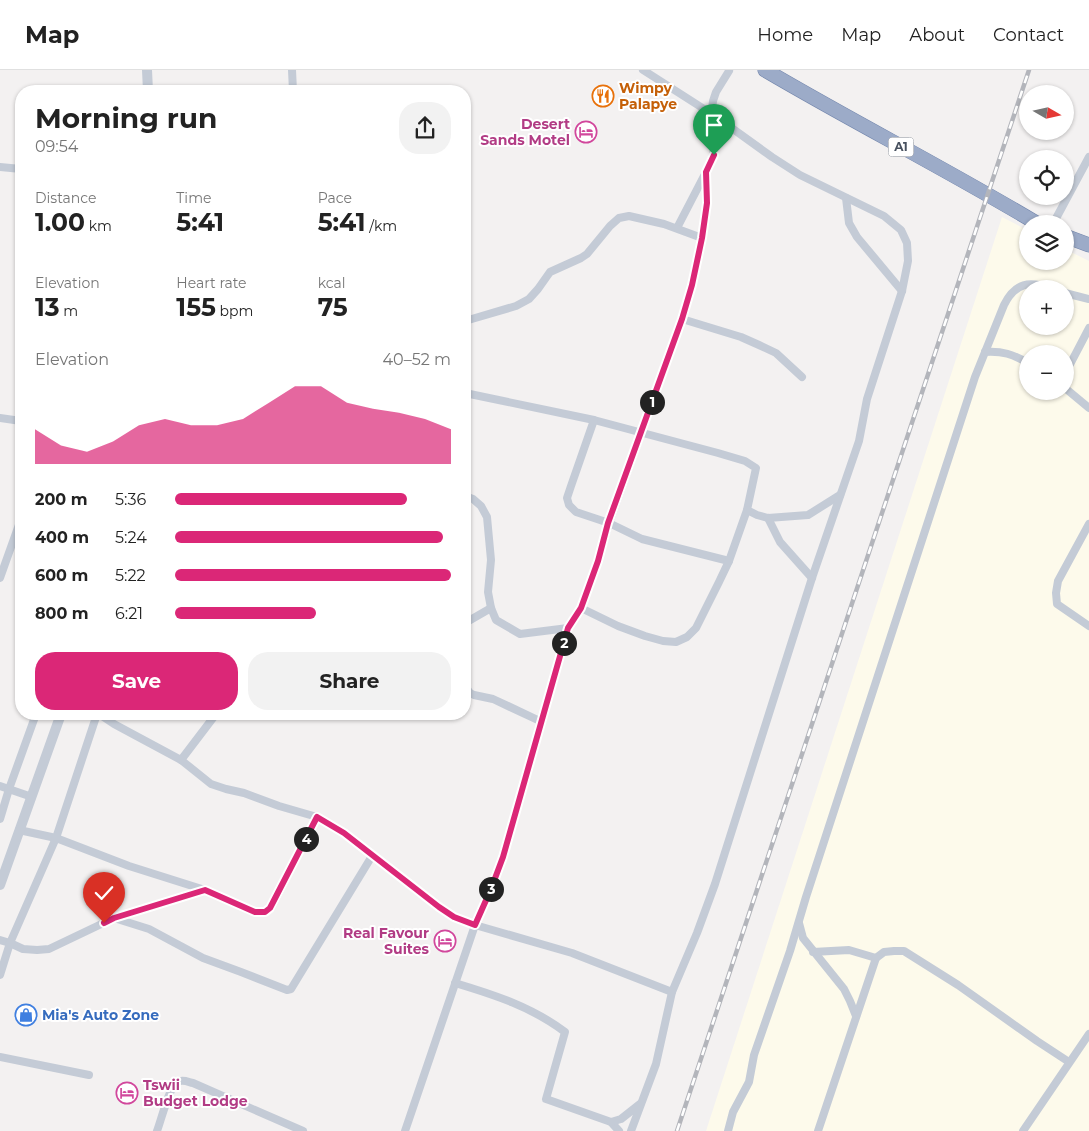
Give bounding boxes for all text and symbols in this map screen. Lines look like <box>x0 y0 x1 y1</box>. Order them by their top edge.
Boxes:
text: Map <box>25 20 79 49</box>
text: Home <box>757 24 813 46</box>
text: Map <box>841 24 881 46</box>
text: About <box>909 24 965 46</box>
text: Contact <box>993 24 1064 46</box>
place label: Wimpy Palapye <box>619 79 677 113</box>
restaurant icon: Wimpy Palapye <box>591 84 615 108</box>
north arrow <box>1019 85 1074 140</box>
map controls <box>1019 85 1074 400</box>
text: Morning run <box>35 101 217 135</box>
button: share <box>399 102 451 154</box>
pin <box>693 104 735 155</box>
icon: arrive <box>700 111 728 139</box>
place label: Desert Sands Motel <box>480 115 570 149</box>
hotel icon: Desert Sands Motel <box>574 120 598 144</box>
text: 09:54 <box>35 137 78 156</box>
road number: A1 <box>888 138 914 156</box>
button: locate <box>1019 150 1074 205</box>
text: Distance <box>35 189 97 207</box>
text: Time <box>176 189 211 207</box>
text: Pace <box>318 189 352 207</box>
text: 1.00 <box>35 207 85 237</box>
text: 5:41 <box>176 207 224 237</box>
text: 5:41 <box>318 207 365 237</box>
button: layers <box>1019 215 1074 270</box>
text: km <box>85 217 112 235</box>
text: /km <box>365 217 397 235</box>
text: Elevation <box>35 274 100 292</box>
text: Heart rate <box>176 274 247 292</box>
text: kcal <box>318 274 346 292</box>
button: + <box>1019 280 1074 335</box>
text: 13 <box>35 292 60 322</box>
text: 155 <box>176 292 216 322</box>
text: 75 <box>318 292 348 322</box>
text: m <box>60 302 78 320</box>
text: bpm <box>216 302 253 320</box>
button: − <box>1019 345 1074 400</box>
text: Elevation <box>35 350 109 369</box>
text: 40–52 m <box>382 350 451 369</box>
pin: 1 <box>640 390 664 414</box>
text: 1 <box>650 393 655 411</box>
text: 200 m <box>35 490 87 509</box>
text: 5:36 <box>115 490 146 509</box>
text: 400 m <box>35 528 89 547</box>
text: 5:24 <box>115 528 147 547</box>
text: 600 m <box>35 566 88 585</box>
text: 5:22 <box>115 566 146 585</box>
text: 800 m <box>35 604 89 623</box>
text: 6:21 <box>115 604 143 623</box>
pin: 2 <box>552 630 576 656</box>
text: 2 <box>560 634 569 652</box>
button: Save <box>35 652 238 710</box>
button: Share <box>248 652 451 710</box>
pin: 4 <box>294 826 318 852</box>
text: 4 <box>302 830 311 848</box>
pin <box>83 872 125 923</box>
pin: 3 <box>478 876 504 902</box>
icon: check <box>90 879 118 907</box>
text: 3 <box>487 880 496 898</box>
place label: Real Favour Suites <box>343 924 430 958</box>
hotel icon: Real Favour Suites <box>433 929 457 953</box>
shop icon: Mia's Auto Zone <box>14 1003 38 1027</box>
place label: Mia's Auto Zone <box>42 1006 159 1024</box>
place label: Tswii Budget Lodge <box>143 1076 248 1110</box>
hotel icon: Tswii Budget Lodge <box>115 1081 139 1105</box>

